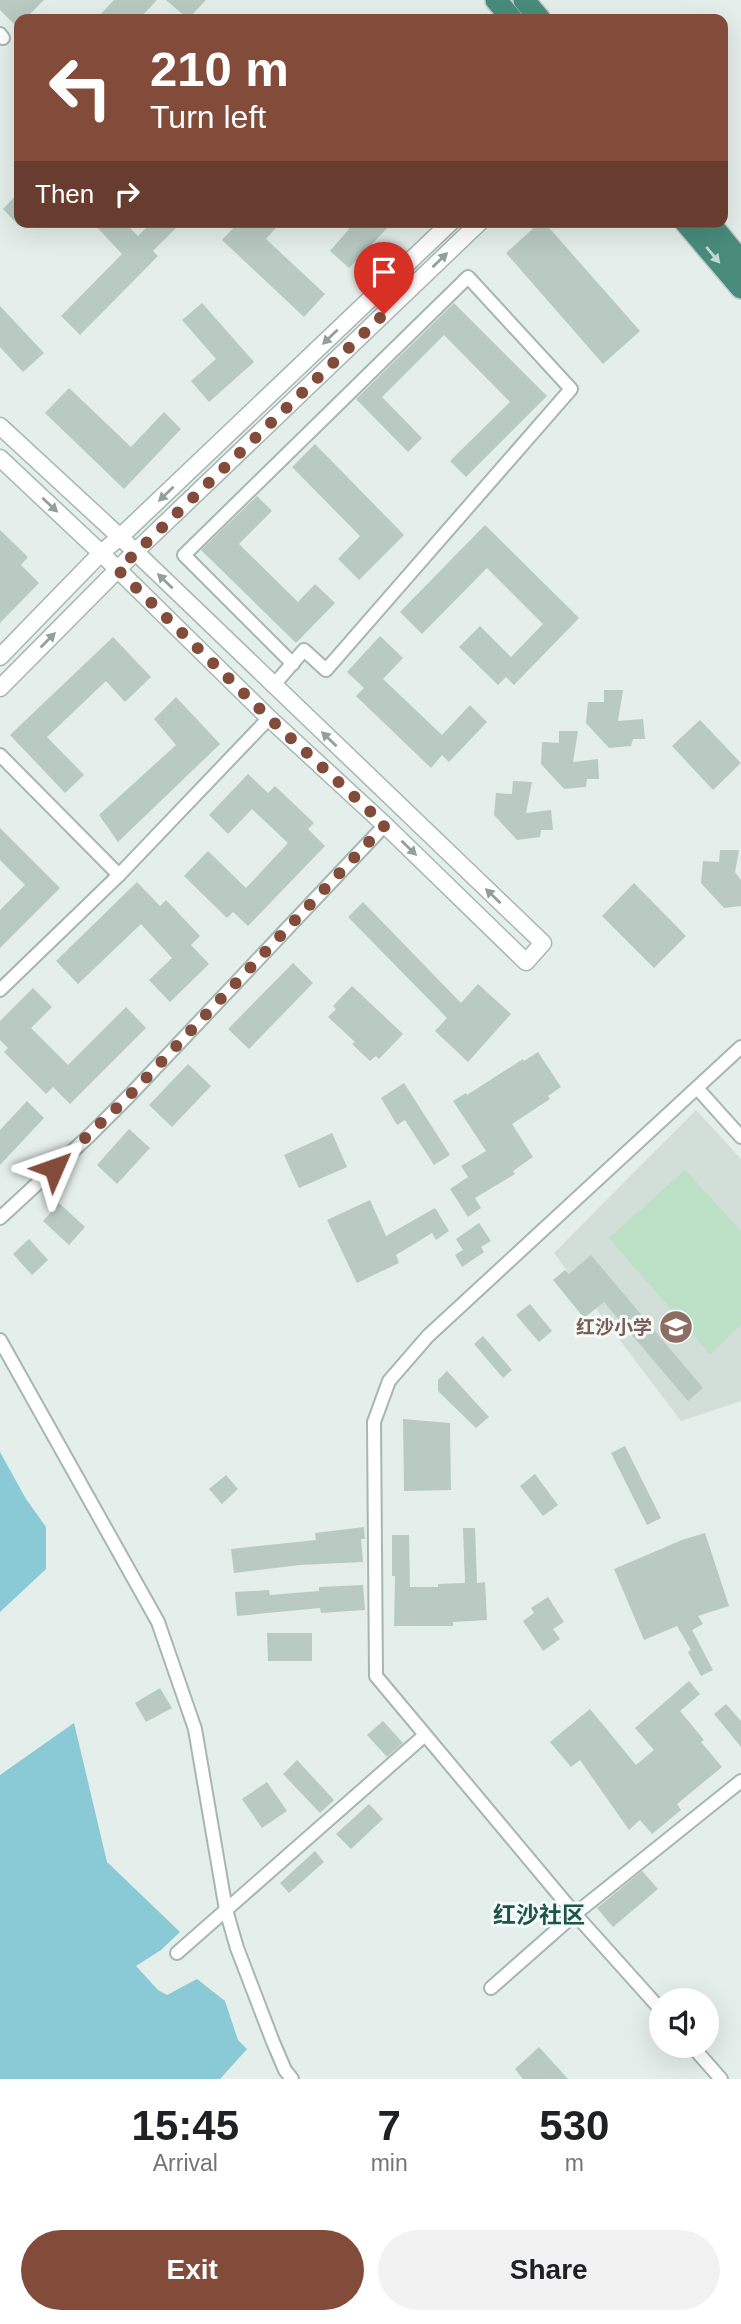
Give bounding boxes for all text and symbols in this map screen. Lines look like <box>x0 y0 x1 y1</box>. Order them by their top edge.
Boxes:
icon: left <box>35 42 126 133</box>
text: 210 m <box>150 42 289 96</box>
text: Turn left <box>150 99 266 135</box>
icon: right <box>108 175 146 213</box>
text: Then <box>35 179 94 209</box>
pin <box>354 242 414 314</box>
one-way arrow <box>705 246 721 264</box>
one-way arrow <box>432 252 449 269</box>
icon: arrive <box>365 253 403 291</box>
one-way arrow <box>322 328 339 344</box>
one-way arrow <box>158 485 175 501</box>
one-way arrow <box>41 497 59 513</box>
one-way arrow <box>157 574 174 590</box>
one-way arrow <box>40 632 56 649</box>
one-way arrow <box>320 731 338 747</box>
one-way arrow <box>400 840 417 856</box>
one-way arrow <box>485 889 502 905</box>
position arrow <box>17 1131 91 1205</box>
school or university icon: 红沙小学 <box>657 1308 695 1346</box>
place label: 红沙小学 <box>576 1317 652 1338</box>
district label: 红沙社区 <box>493 1902 585 1928</box>
map controls <box>649 1988 719 2058</box>
button: sound <box>649 1988 719 2058</box>
text: 15:45 <box>132 2102 239 2149</box>
text: 7 <box>377 2102 401 2149</box>
text: 530 <box>539 2102 609 2149</box>
text: Arrival <box>153 2150 218 2176</box>
text: min <box>371 2150 408 2176</box>
text: m <box>565 2150 584 2176</box>
button: Exit <box>21 2230 364 2310</box>
button: Share <box>378 2230 720 2310</box>

